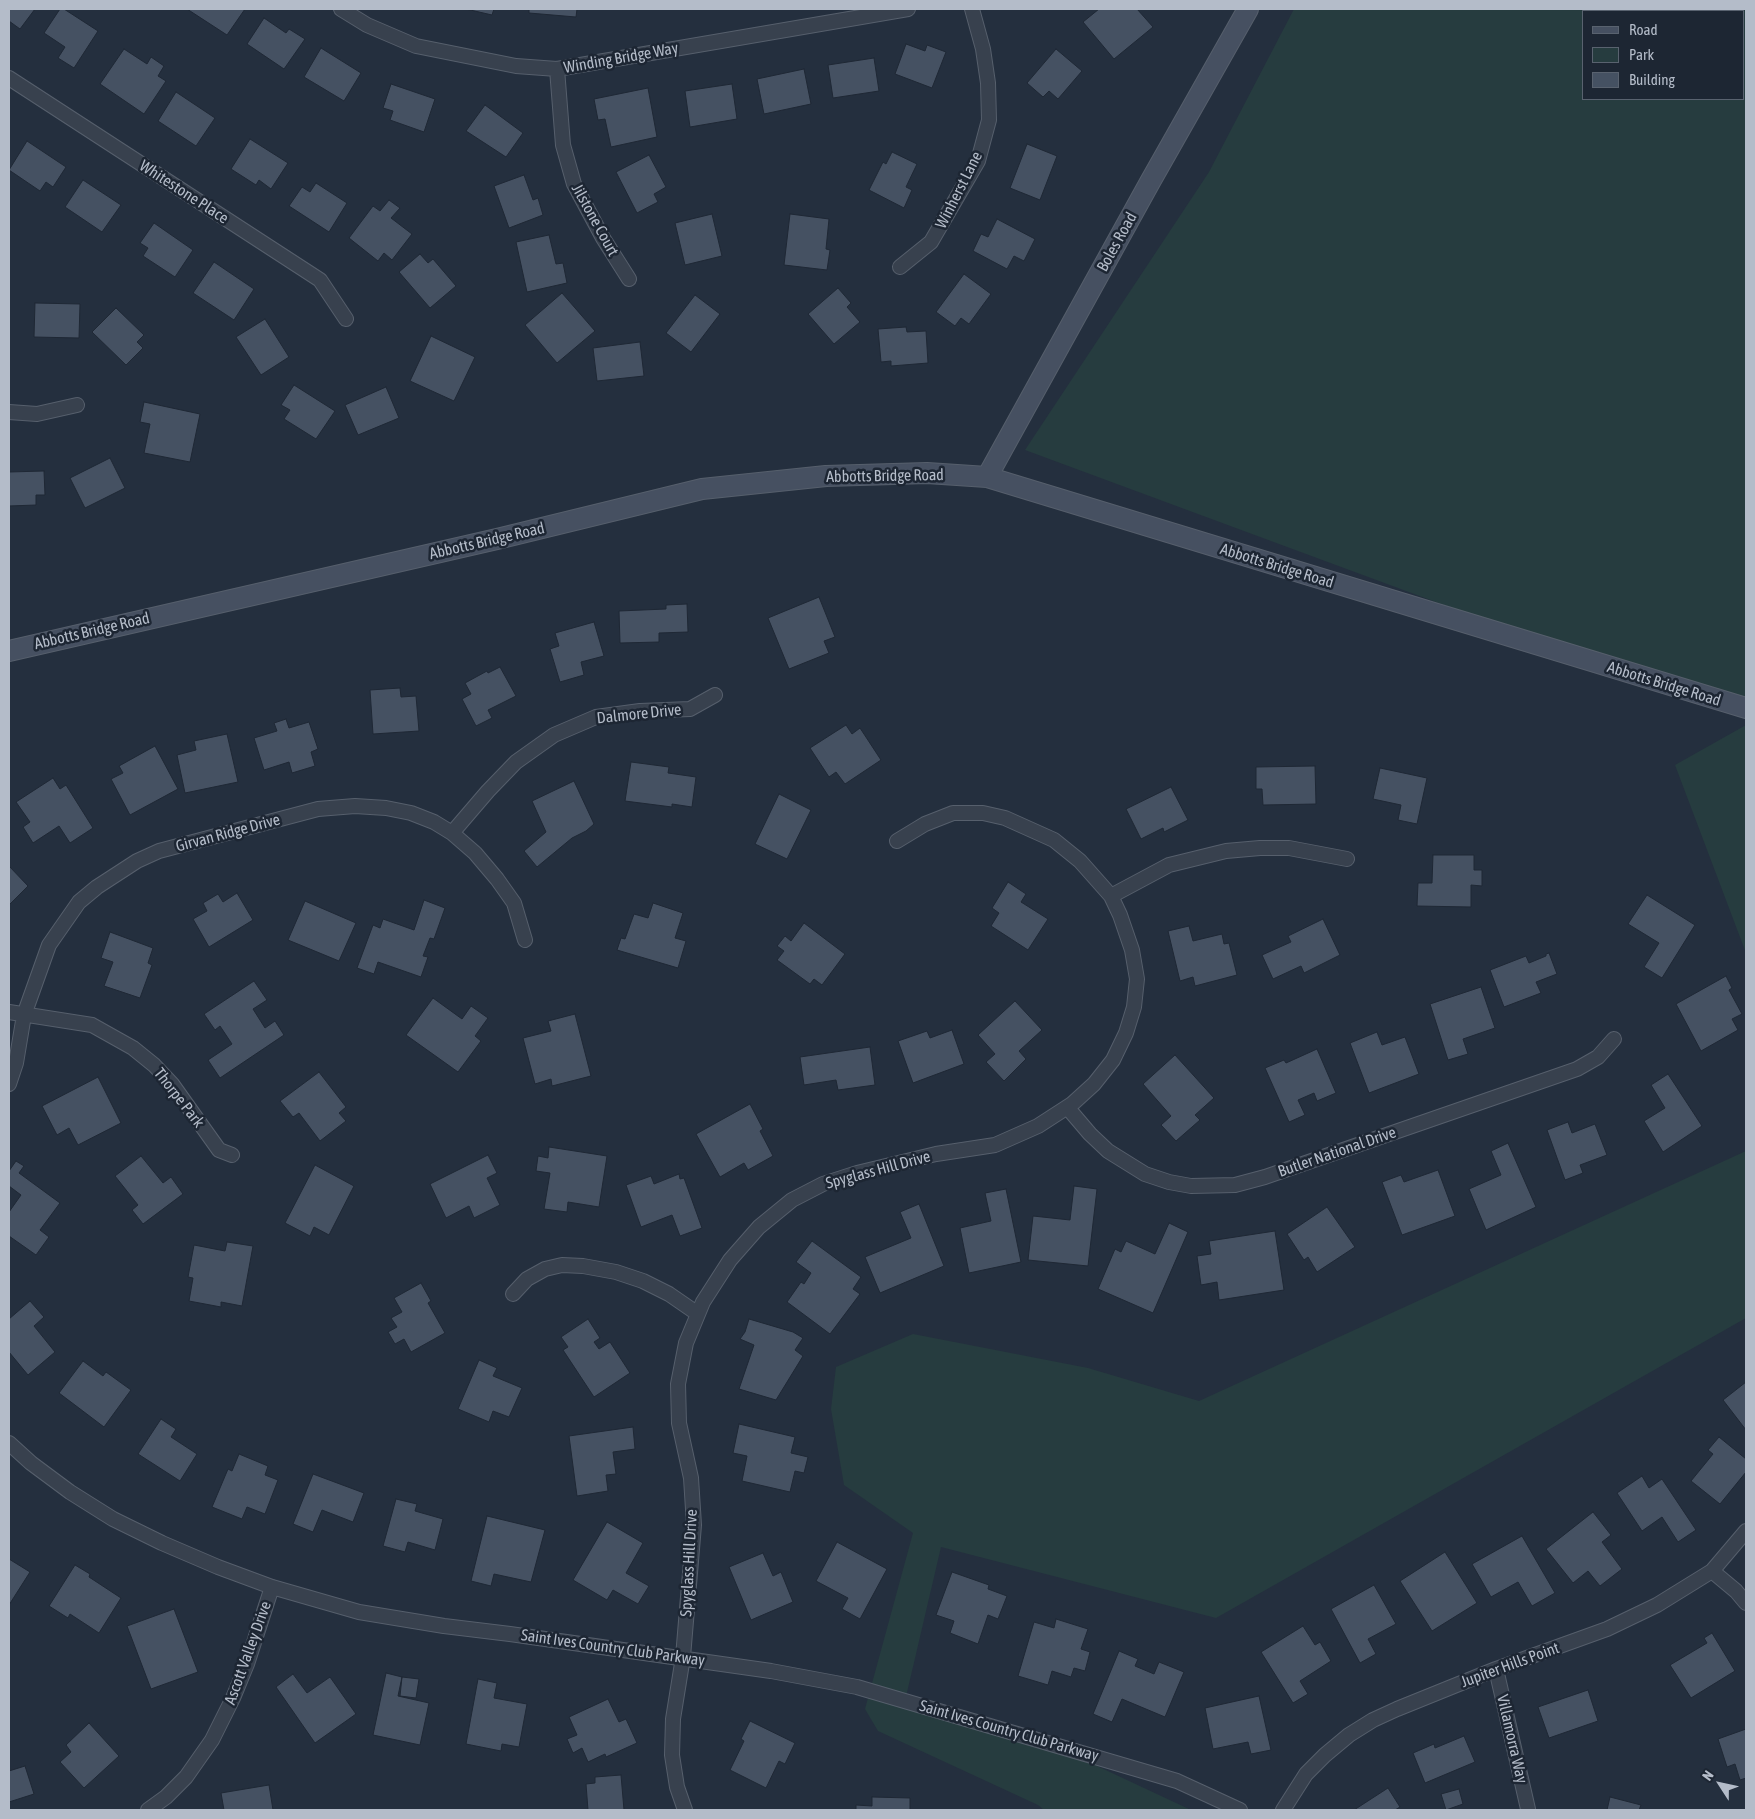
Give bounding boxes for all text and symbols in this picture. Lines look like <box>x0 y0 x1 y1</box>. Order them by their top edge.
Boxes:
legend <box>1582 10 1745 100</box>
text: Road <box>1629 21 1658 38</box>
street label: Winding Bridge Way <box>562 38 680 78</box>
text: Park <box>1629 46 1654 63</box>
text: Building <box>1629 71 1675 88</box>
street label: Winherst Lane <box>931 148 987 232</box>
street label: Whitestone Place <box>136 156 232 228</box>
street label: Jilstone Court <box>567 181 623 259</box>
street label: Boles Road <box>1093 209 1141 275</box>
street label: Abbotts Bridge Road <box>826 465 944 487</box>
street label: Abbotts Bridge Road <box>427 518 547 564</box>
street label: Abbotts Bridge Road <box>1218 540 1336 592</box>
street label: Abbotts Bridge Road <box>32 608 152 654</box>
street label: Abbotts Bridge Road <box>1605 658 1723 710</box>
street label: Dalmore Drive <box>596 700 682 728</box>
street label: Girvan Ridge Drive <box>174 810 282 856</box>
street label: Thorpe Park <box>150 1064 208 1132</box>
street label: Butler National Drive <box>1275 1123 1399 1181</box>
street label: Spyglass Hill Drive <box>824 1147 932 1193</box>
street label: Spyglass Hill Drive <box>677 1509 701 1617</box>
street label: Ascott Valley Drive <box>220 1599 276 1707</box>
street label: Saint Ives Country Club Parkway <box>520 1626 706 1670</box>
street label: Jupiter Hills Point <box>1458 1638 1562 1692</box>
street label: Villamorra Way <box>1492 1693 1532 1785</box>
street label: Saint Ives Country Club Parkway <box>917 1696 1101 1766</box>
north arrow <box>1695 1759 1745 1809</box>
text: N <box>1699 1767 1717 1783</box>

